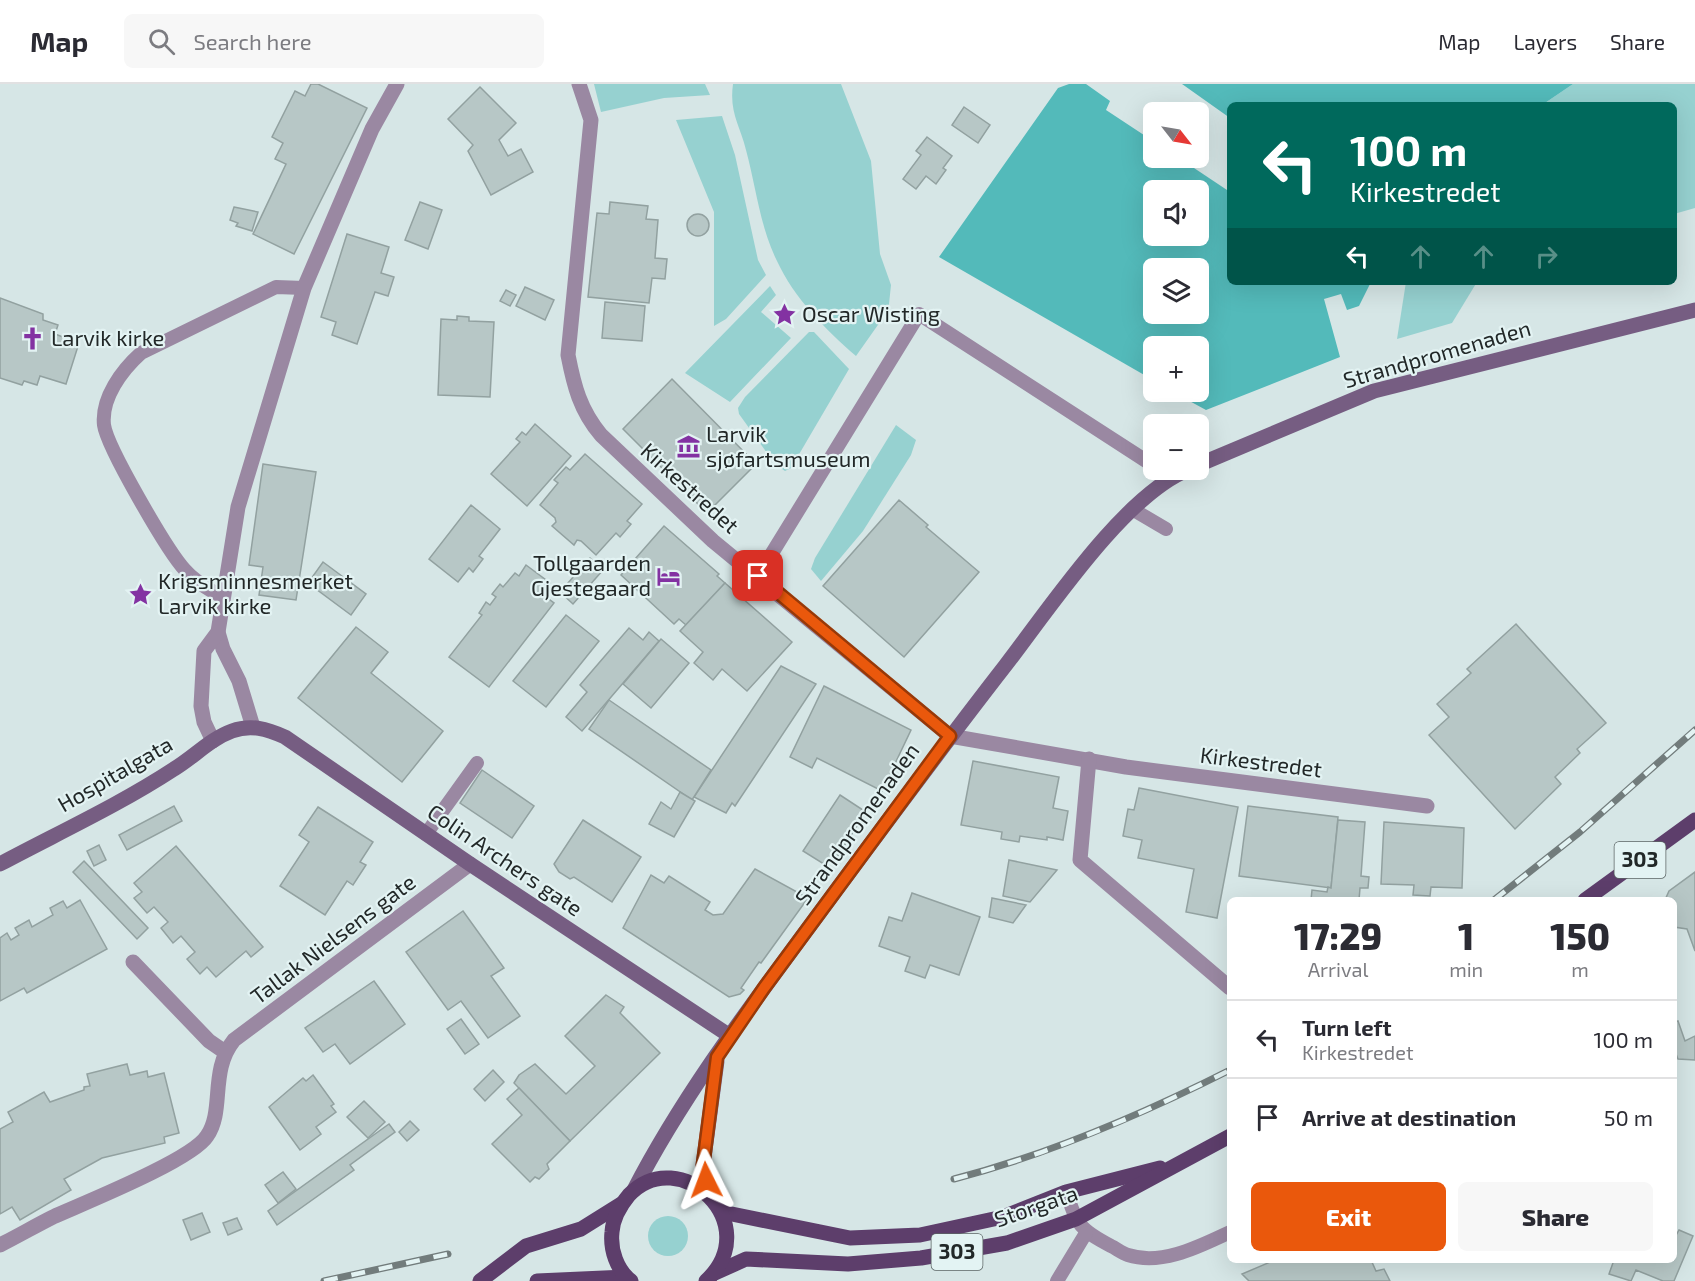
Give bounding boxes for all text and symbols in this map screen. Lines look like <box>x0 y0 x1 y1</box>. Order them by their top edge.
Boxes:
search box <box>124 14 544 68</box>
text: Map <box>30 24 88 58</box>
icon: search <box>145 25 178 58</box>
text: Search here <box>193 28 312 54</box>
text: Map <box>1438 29 1480 54</box>
text: Layers <box>1513 29 1577 54</box>
text: Share <box>1610 29 1665 54</box>
north arrow <box>1143 102 1209 168</box>
map controls <box>1143 102 1209 480</box>
text: 100 m <box>1350 124 1467 174</box>
icon: left <box>1251 126 1329 204</box>
text: Kirkestredet <box>1350 175 1501 207</box>
button: sound <box>1143 180 1209 246</box>
icon: left <box>1341 240 1374 273</box>
icon: ahead <box>1404 240 1437 273</box>
icon: ahead <box>1467 240 1500 273</box>
icon: right <box>1530 240 1563 273</box>
button: layers <box>1143 258 1209 324</box>
place label: Oscar Wisting <box>802 300 940 326</box>
place icon: Oscar Wisting <box>771 301 797 327</box>
street label: Strandpromenaden <box>1340 314 1533 392</box>
place label: Larvik kirke <box>51 324 164 350</box>
church icon: Larvik kirke <box>20 325 46 351</box>
button: + <box>1143 336 1209 402</box>
button: − <box>1143 414 1209 480</box>
place label: Larvik sjøfartsmuseum <box>706 420 871 472</box>
museum icon: Larvik sjøfartsmuseum <box>675 434 701 460</box>
street label: Kirkestredet <box>636 437 745 538</box>
place label: Tollgaarden Gjestegaard <box>531 549 651 601</box>
pin <box>732 550 783 601</box>
icon: arrive <box>741 559 774 592</box>
hotel icon: Tollgaarden Gjestegaard <box>656 563 682 589</box>
place label: Krigsminnesmerket Larvik kirke <box>158 567 353 618</box>
place icon: Krigsminnesmerket Larvik kirke <box>127 581 153 607</box>
street label: Hospitalgata <box>52 730 177 816</box>
street label: Strandpromenaden <box>789 737 924 909</box>
street label: Kirkestredet <box>1199 741 1324 781</box>
street label: Colin Archers gate <box>423 798 588 921</box>
road number: 303 <box>1614 842 1666 878</box>
street label: Tallak Nielsens gate <box>245 868 420 1009</box>
text: 17:29 <box>1294 914 1382 957</box>
text: 1 <box>1458 914 1474 957</box>
text: 150 <box>1550 914 1610 957</box>
text: Arrival <box>1308 957 1369 981</box>
text: min <box>1449 957 1483 981</box>
text: m <box>1571 957 1589 981</box>
text: Turn left <box>1302 1014 1391 1040</box>
icon: left <box>1251 1023 1284 1056</box>
text: 100 m <box>1594 1026 1653 1052</box>
text: Kirkestredet <box>1302 1040 1414 1064</box>
icon: arrive <box>1251 1101 1284 1134</box>
text: Arrive at destination <box>1302 1104 1516 1130</box>
text: 50 m <box>1604 1104 1653 1130</box>
position arrow <box>674 1148 738 1212</box>
street label: Storgata <box>991 1179 1081 1231</box>
button: Exit <box>1251 1182 1446 1251</box>
button: Share <box>1458 1182 1653 1251</box>
road number: 303 <box>932 1234 982 1270</box>

